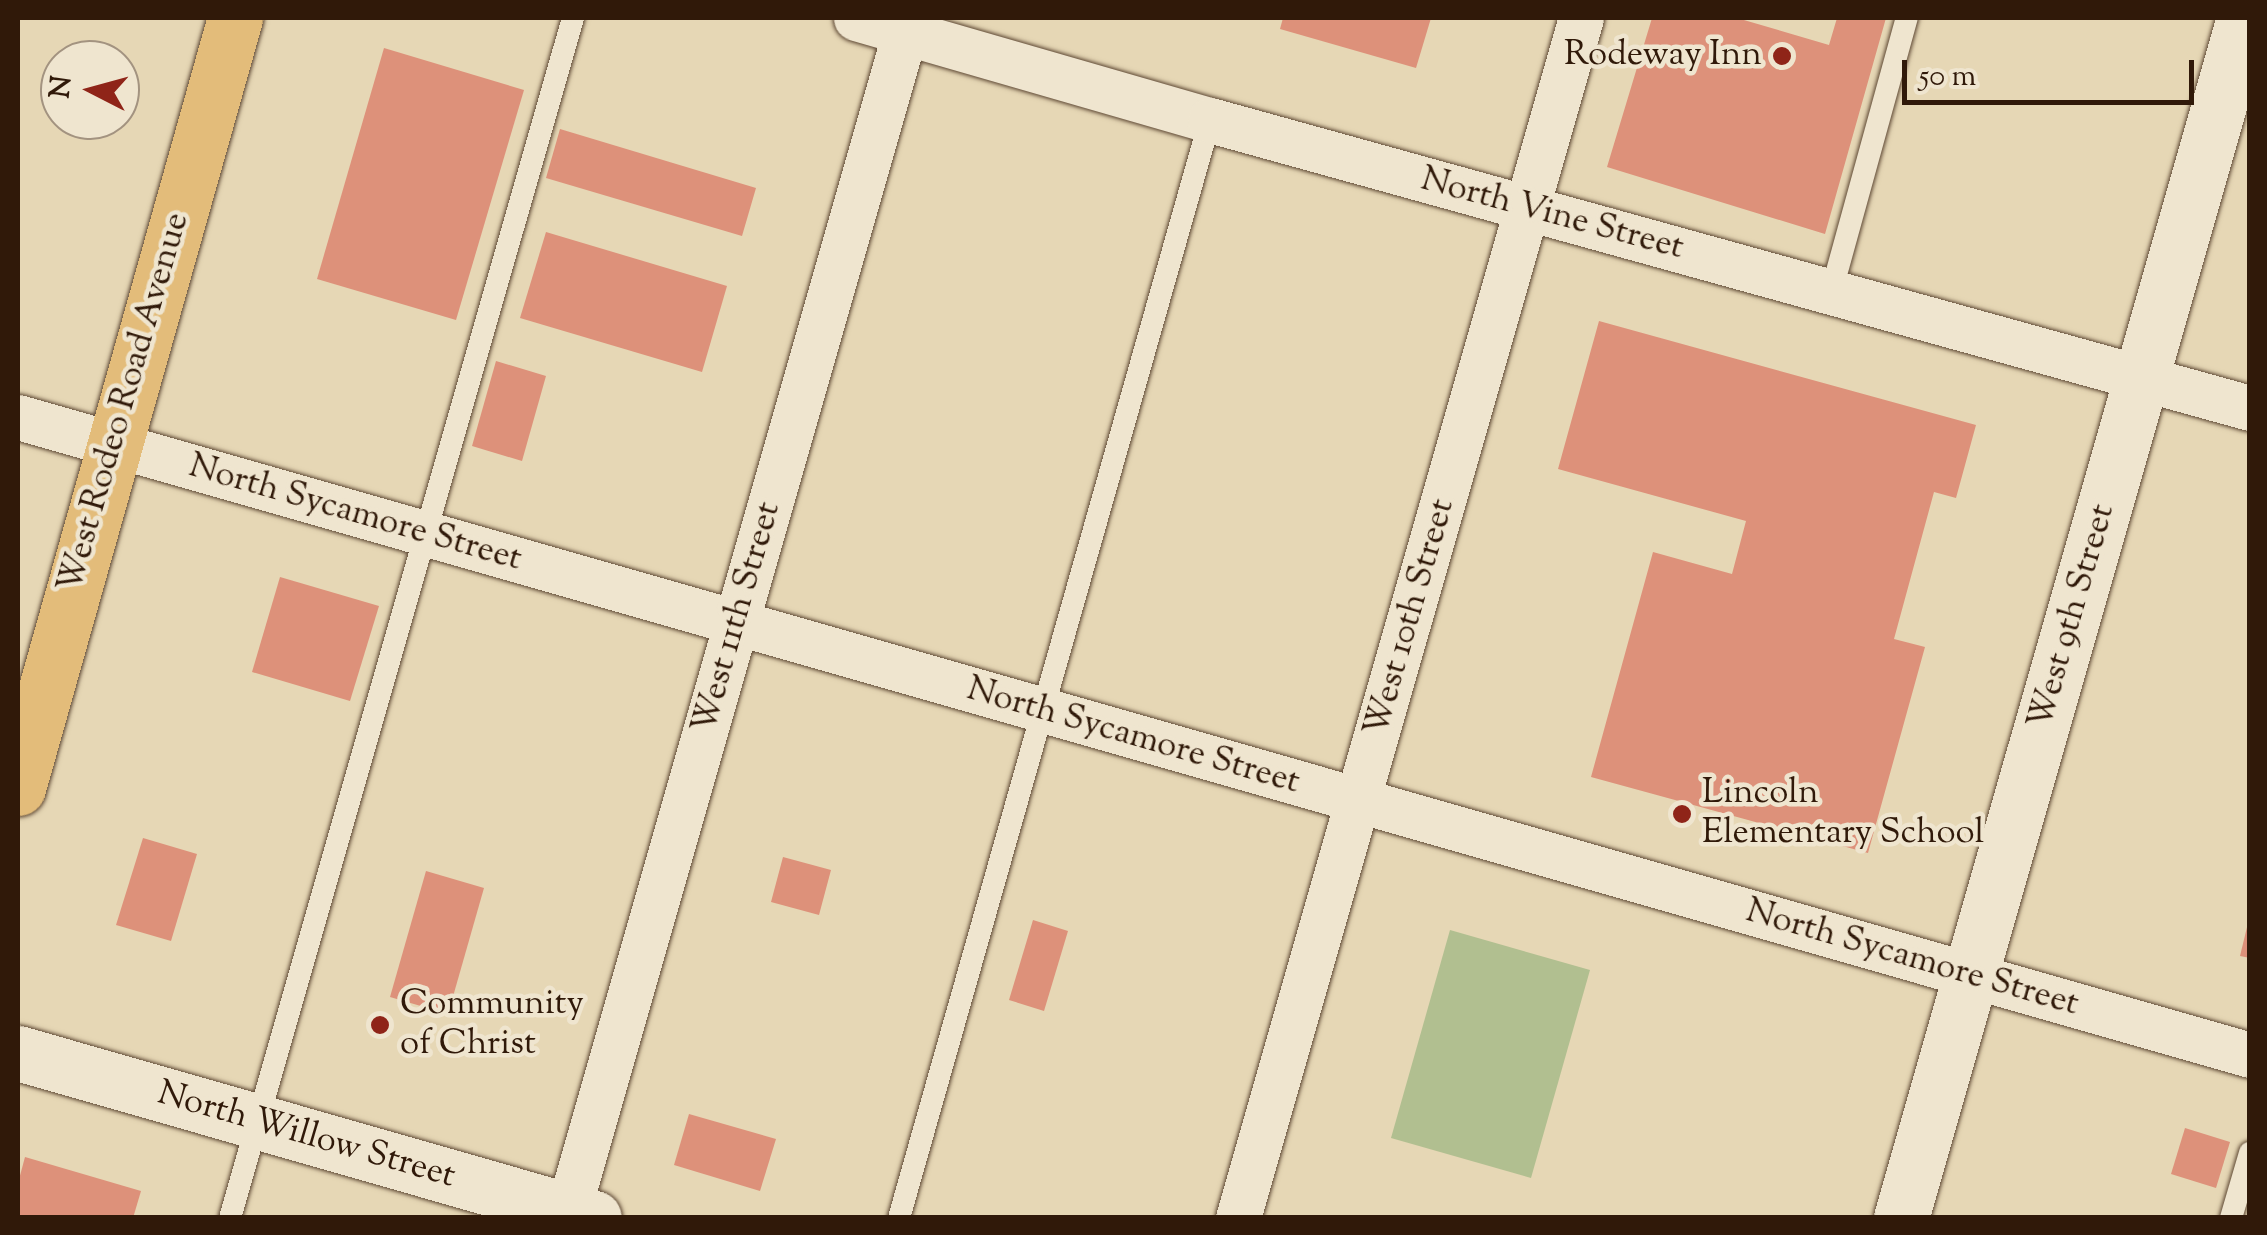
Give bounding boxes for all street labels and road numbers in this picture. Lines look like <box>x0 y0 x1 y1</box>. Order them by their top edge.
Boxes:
street label: North Vine Street <box>1416 160 1688 270</box>
street label: West Rodeo Road Avenue <box>51 208 199 598</box>
street label: North Sycamore Street <box>184 446 526 582</box>
street label: West 10th Street <box>1357 494 1465 742</box>
street label: West 11th Street <box>685 497 791 739</box>
street label: West 9th Street <box>2021 500 2125 734</box>
street label: North Sycamore Street <box>962 669 1304 805</box>
street label: North Sycamore Street <box>1741 891 2083 1027</box>
street label: North Willow Street <box>152 1073 460 1199</box>

